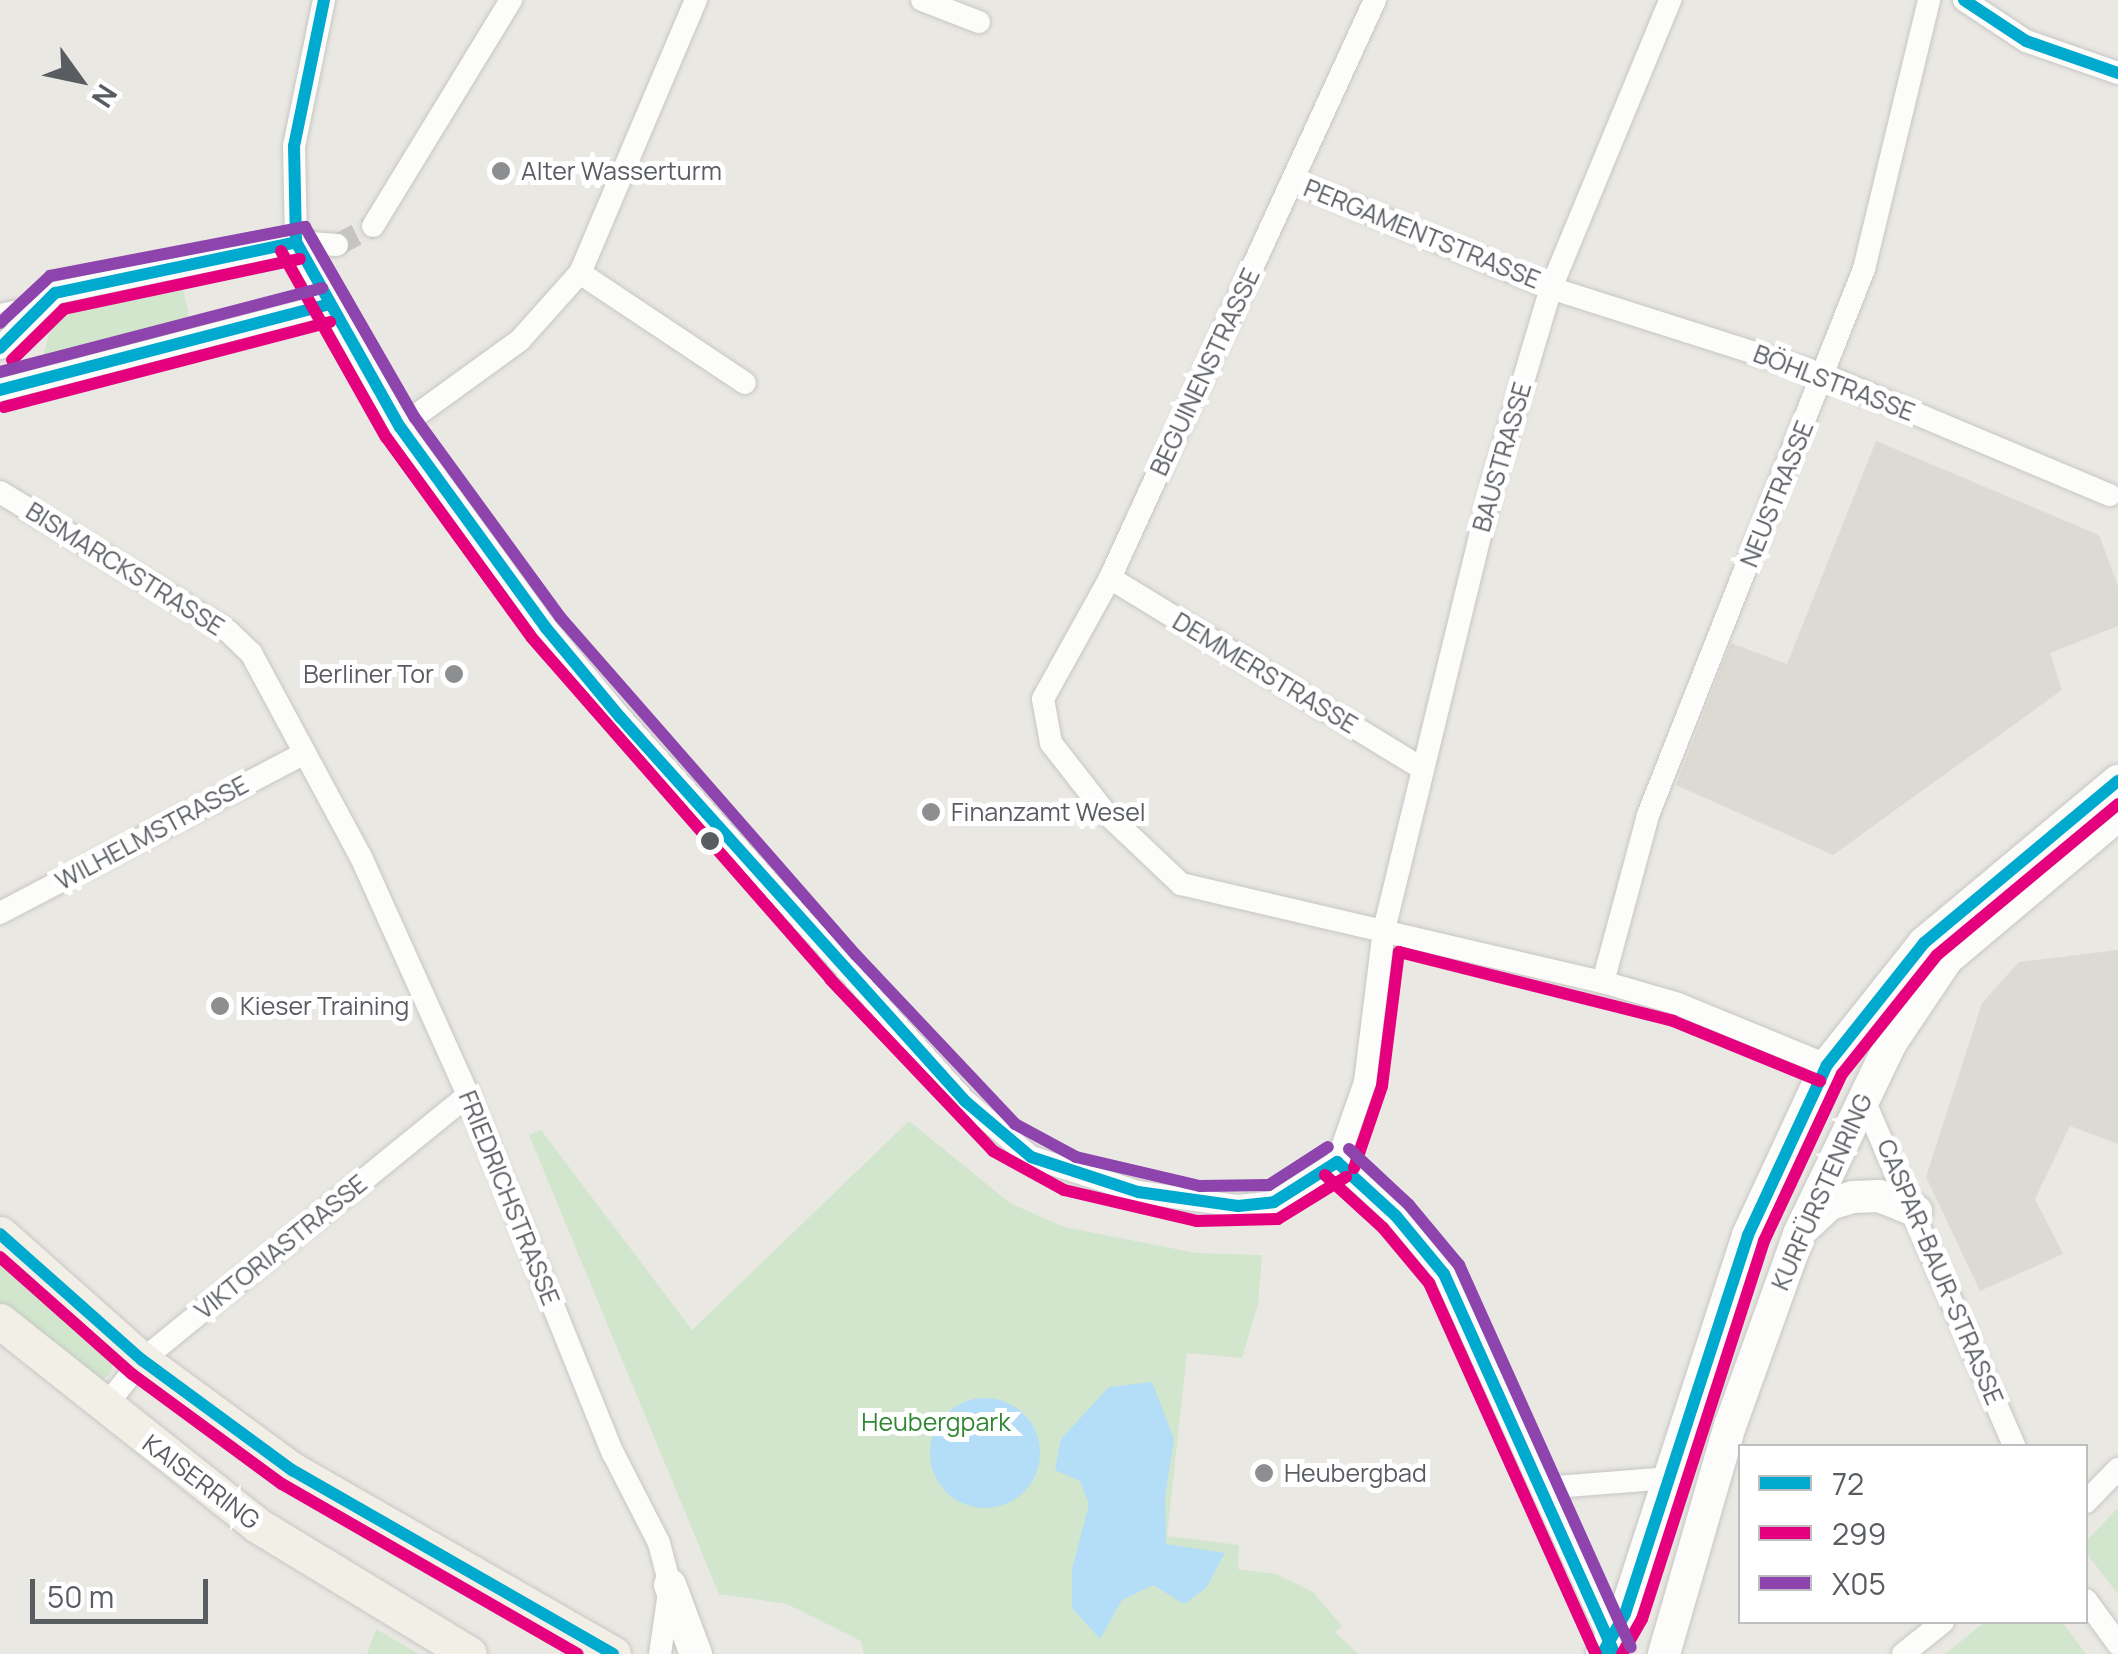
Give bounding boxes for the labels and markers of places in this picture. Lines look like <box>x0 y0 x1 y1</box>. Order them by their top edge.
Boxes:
place label: Alter Wasserturm <box>521 156 722 186</box>
marker: Alter Wasserturm <box>490 160 512 182</box>
place label: Berliner Tor <box>303 659 434 689</box>
marker: Berliner Tor <box>443 663 465 685</box>
place label: Finanzamt Wesel <box>951 797 1146 827</box>
marker: Finanzamt Wesel <box>920 801 942 823</box>
unlabelled marker <box>700 831 720 851</box>
place label: Kieser Training <box>240 991 409 1021</box>
marker: Kieser Training <box>209 995 231 1017</box>
place label: Heubergbad <box>1284 1458 1427 1488</box>
marker: Heubergbad <box>1253 1462 1275 1484</box>

